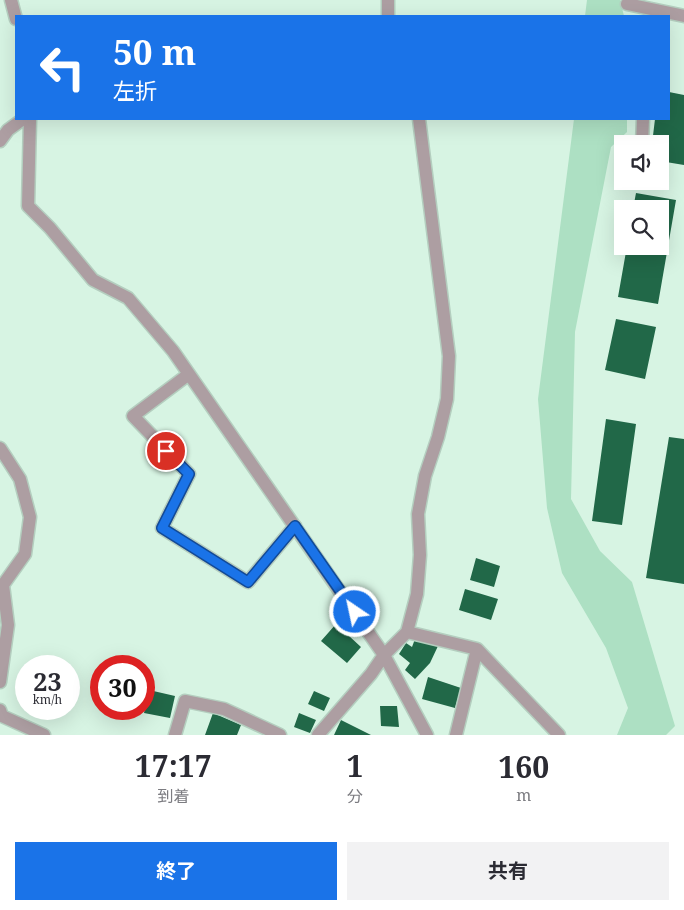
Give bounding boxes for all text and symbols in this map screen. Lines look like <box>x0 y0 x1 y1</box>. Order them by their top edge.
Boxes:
text: 50 m <box>113 28 196 75</box>
icon: left <box>30 35 95 100</box>
text: 左折 <box>113 75 157 105</box>
map controls <box>614 135 669 255</box>
button: sound <box>614 135 669 190</box>
button: search <box>614 200 669 255</box>
pin <box>145 430 187 472</box>
icon: arrive <box>152 437 180 465</box>
position arrow <box>328 585 380 637</box>
speed limit sign: 30 <box>90 655 155 720</box>
text: 23 <box>33 664 62 698</box>
text: km/h <box>33 691 62 708</box>
text: 17:17 <box>135 745 212 786</box>
text: 1 <box>347 745 364 786</box>
text: 160 <box>498 746 549 787</box>
text: m <box>516 784 531 806</box>
text: 到着 <box>157 785 189 807</box>
text: 分 <box>347 785 363 807</box>
button: 終了 <box>15 842 337 900</box>
button: 共有 <box>347 842 669 900</box>

